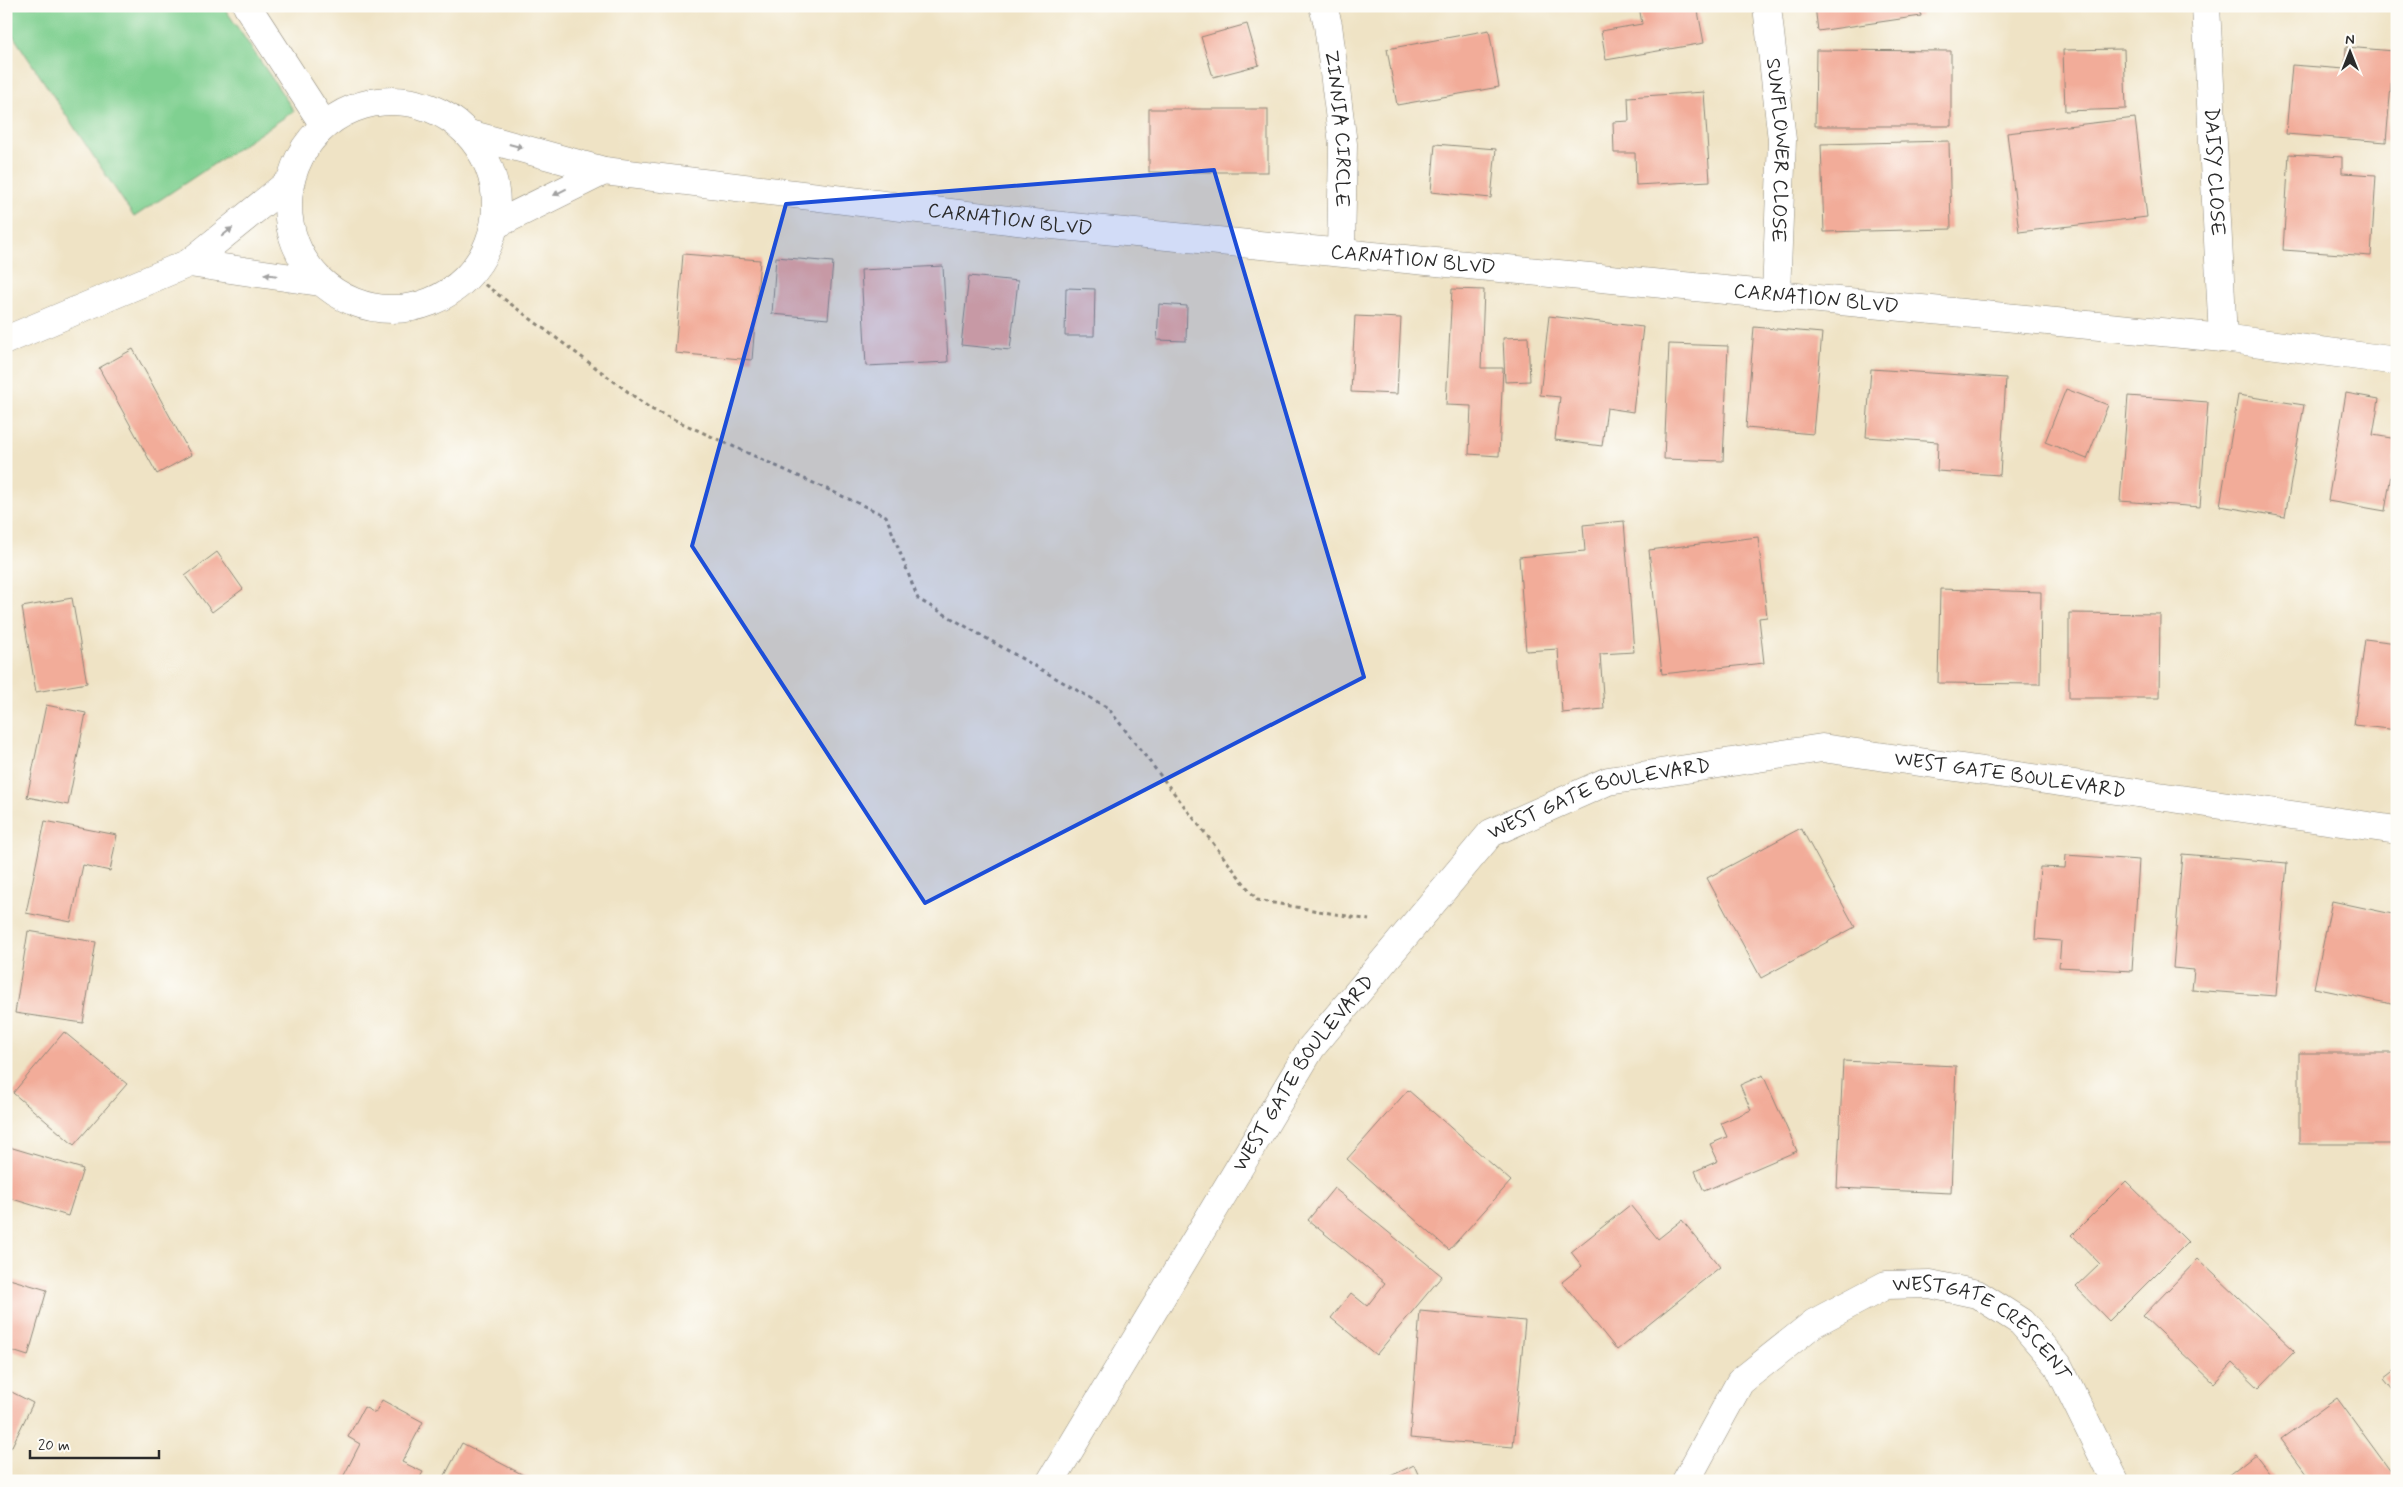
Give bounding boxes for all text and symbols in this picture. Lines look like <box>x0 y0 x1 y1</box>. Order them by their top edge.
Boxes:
north arrow <box>2326 28 2376 78</box>
text: N <box>2345 31 2355 49</box>
street label: ZINNIA CIRCLE <box>1318 49 1357 208</box>
street label: SUNFLOWER CLOSE <box>1759 56 1796 243</box>
street label: DAISY CLOSE <box>2198 107 2231 236</box>
one-way arrow <box>508 143 523 151</box>
one-way arrow <box>553 188 568 197</box>
street label: CARNATION BLVD <box>926 197 1094 242</box>
one-way arrow <box>220 227 233 238</box>
street label: CARNATION BLVD <box>1329 238 1497 281</box>
one-way arrow <box>263 271 279 279</box>
street label: CARNATION BLVD <box>1732 277 1900 320</box>
street label: WEST GATE BOULEVARD <box>1892 745 2128 805</box>
street label: WEST GATE BOULEVARD <box>1483 752 1712 846</box>
street label: WEST GATE BOULEVARD <box>1226 969 1380 1177</box>
street label: WESTGATE CRESCENT <box>1892 1270 2077 1386</box>
scale bar <box>30 1427 159 1459</box>
text: 20 m <box>38 1436 70 1456</box>

